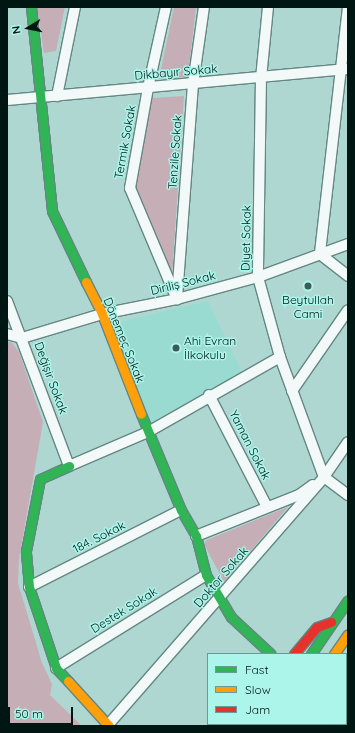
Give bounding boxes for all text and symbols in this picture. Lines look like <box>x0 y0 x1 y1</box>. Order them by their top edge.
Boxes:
north arrow <box>8 8 48 48</box>
text: N <box>9 25 24 35</box>
street label: Dikbayır Sokak <box>134 61 218 83</box>
street label: Termik Sokak <box>111 104 139 180</box>
street label: Tenzile Sokak <box>165 114 185 190</box>
street label: Diyet Sokak <box>238 205 254 271</box>
street label: Diriliş Sokak <box>149 268 217 298</box>
marker: Beytullah Cami <box>303 281 313 291</box>
place label: Beytullah Cami <box>282 293 334 321</box>
street label: Dönemeç Sokak <box>100 295 148 385</box>
place label: Ahi Evran İlkokulu <box>184 334 236 362</box>
street label: Değişir Sokak <box>31 340 71 416</box>
marker: Ahi Evran İlkokulu <box>171 343 181 353</box>
street label: Yaman Sokak <box>226 408 274 482</box>
street label: 184. Sokak <box>70 518 128 556</box>
street label: Doktor Sokak <box>191 544 251 610</box>
street label: Destek Sokak <box>88 584 160 636</box>
legend <box>207 653 347 725</box>
text: Fast <box>245 662 269 677</box>
text: Slow <box>245 682 271 697</box>
scale bar <box>10 699 75 725</box>
text: Jam <box>245 702 270 717</box>
text: 50 m <box>15 706 43 721</box>

